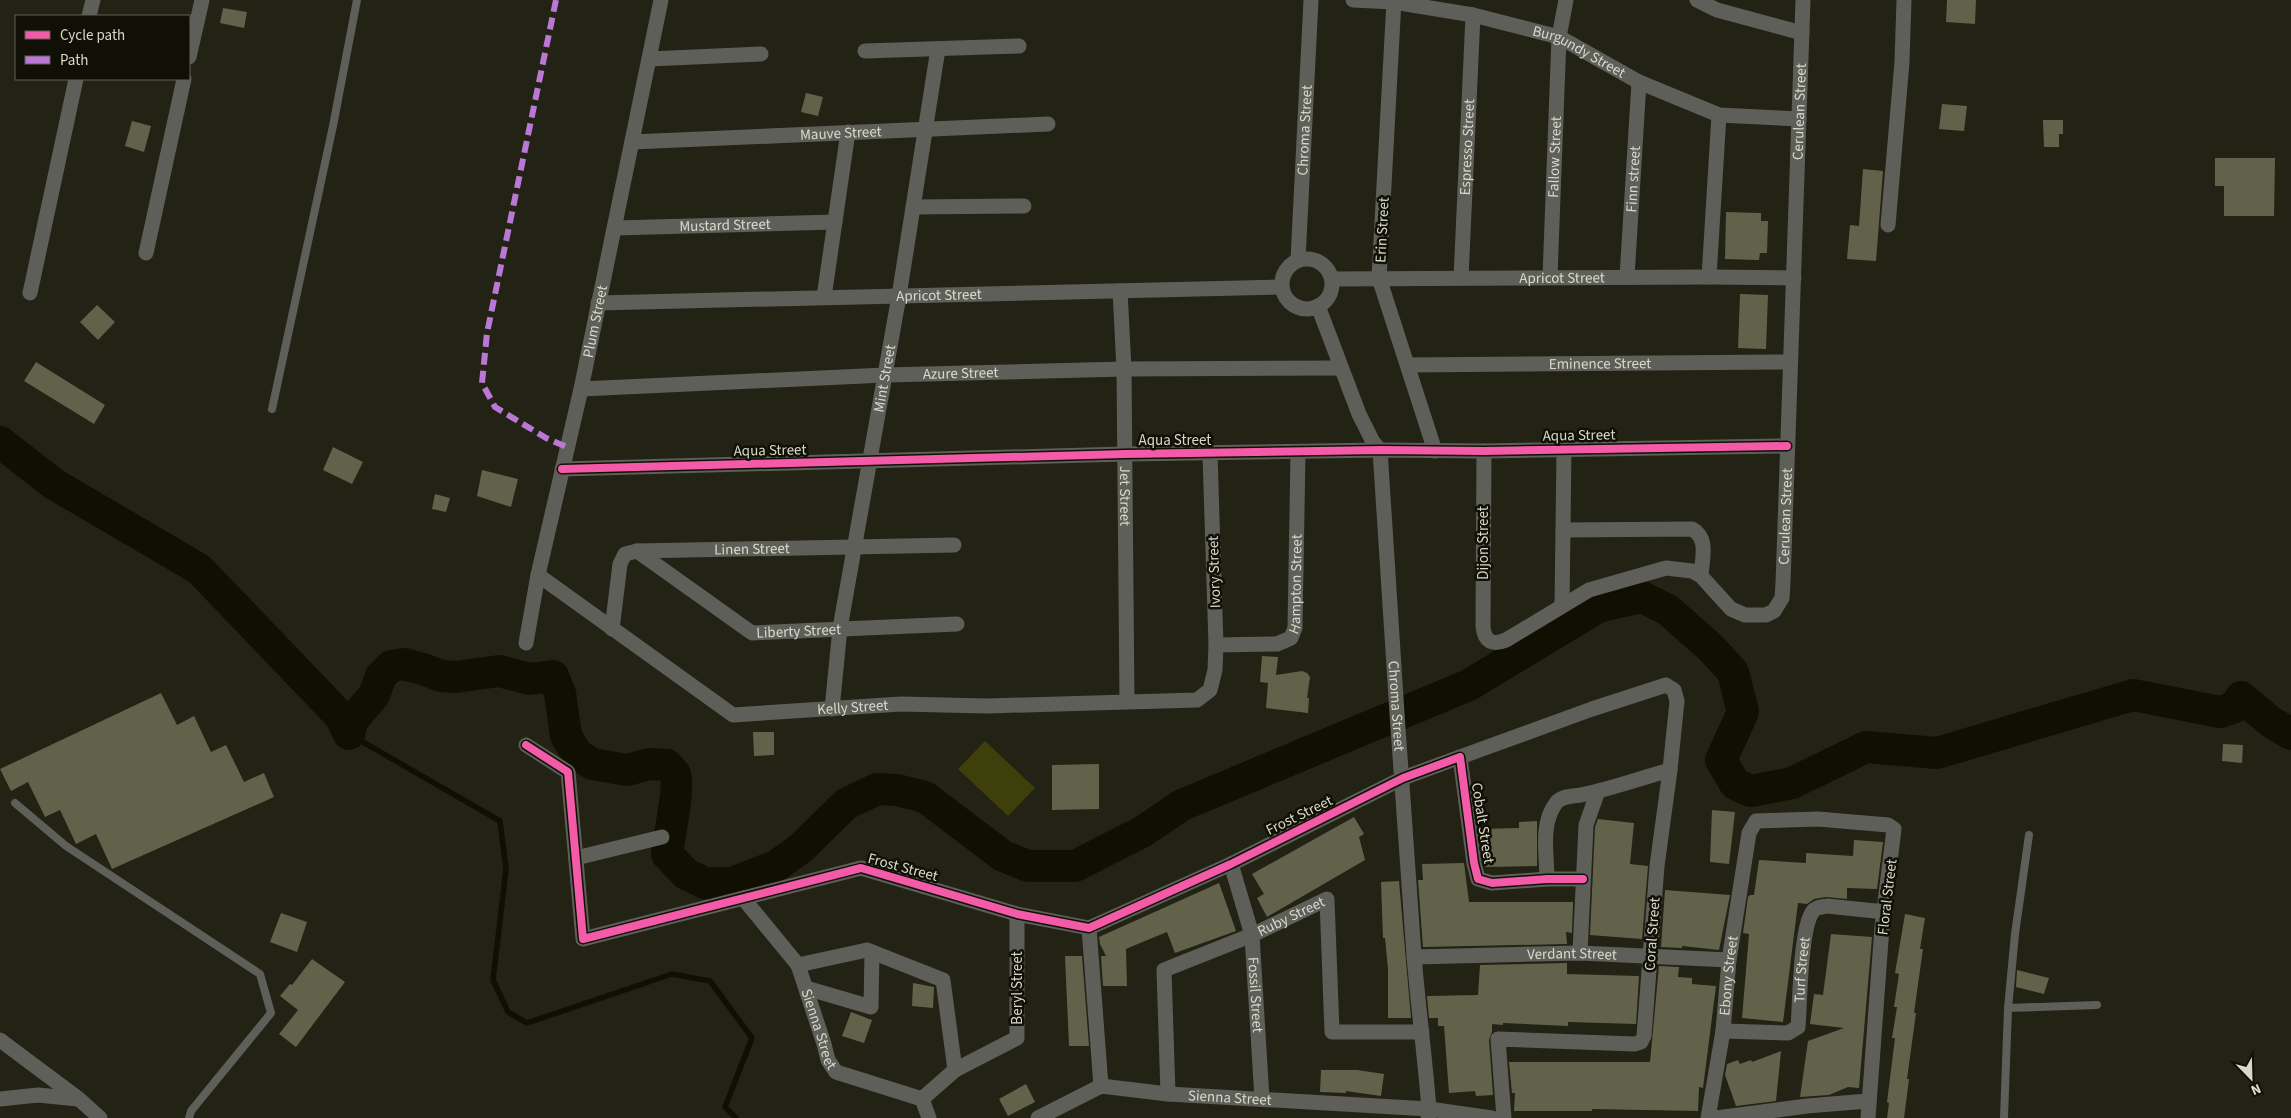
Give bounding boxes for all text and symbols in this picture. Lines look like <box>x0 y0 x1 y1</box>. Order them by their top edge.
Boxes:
legend <box>15 15 190 80</box>
street label: Burgundy Street <box>1530 21 1629 83</box>
text: Cycle path <box>60 25 125 46</box>
text: Path <box>60 50 88 71</box>
street label: Cerulean Street <box>1788 63 1812 160</box>
street label: Chroma Street <box>1292 84 1318 176</box>
street label: Espresso Street <box>1455 99 1480 196</box>
street label: Fallow Street <box>1543 116 1567 198</box>
street label: Mauve Street <box>800 121 882 146</box>
street label: Finn street <box>1621 145 1646 213</box>
street label: Erin Street <box>1370 197 1395 263</box>
street label: Mustard Street <box>679 214 771 237</box>
street label: Apricot Street <box>1519 268 1605 289</box>
street label: Plum Street <box>578 283 613 360</box>
street label: Apricot Street <box>896 284 982 307</box>
street label: Mint Street <box>869 343 901 414</box>
street label: Eminence Street <box>1549 353 1651 375</box>
street label: Azure Street <box>923 362 999 385</box>
street label: Aqua Street <box>1542 424 1616 447</box>
street label: Aqua Street <box>1139 430 1211 451</box>
street label: Aqua Street <box>733 439 807 462</box>
street label: Jet Street <box>1114 466 1135 526</box>
street label: Cerulean Street <box>1774 468 1798 565</box>
street label: Dijon Street <box>1473 506 1494 580</box>
street label: Hampton Street <box>1284 534 1308 638</box>
street label: Ivory Street <box>1203 536 1226 608</box>
street label: Linen Street <box>714 538 790 561</box>
street label: Liberty Street <box>756 619 842 644</box>
street label: Chroma Street <box>1382 660 1410 752</box>
street label: Kelly Street <box>816 695 889 720</box>
street label: Cobalt Street <box>1466 781 1499 865</box>
street label: Frost Street <box>1262 790 1336 841</box>
street label: Frost Street <box>865 848 940 887</box>
street label: Floral Street <box>1872 858 1903 936</box>
street label: Ruby Street <box>1254 892 1328 942</box>
street label: Coral Street <box>1639 897 1666 971</box>
street label: Ebony Street <box>1714 934 1744 1016</box>
street label: Turf Street <box>1789 935 1816 1003</box>
street label: Verdant Street <box>1527 943 1617 966</box>
street label: Beryl Street <box>1007 951 1028 1025</box>
street label: Fossil Street <box>1242 956 1268 1033</box>
street label: Sienna Street <box>795 986 842 1074</box>
north arrow <box>2226 1053 2276 1103</box>
text: N <box>2247 1078 2264 1100</box>
street label: Sienna Street <box>1187 1085 1272 1111</box>

